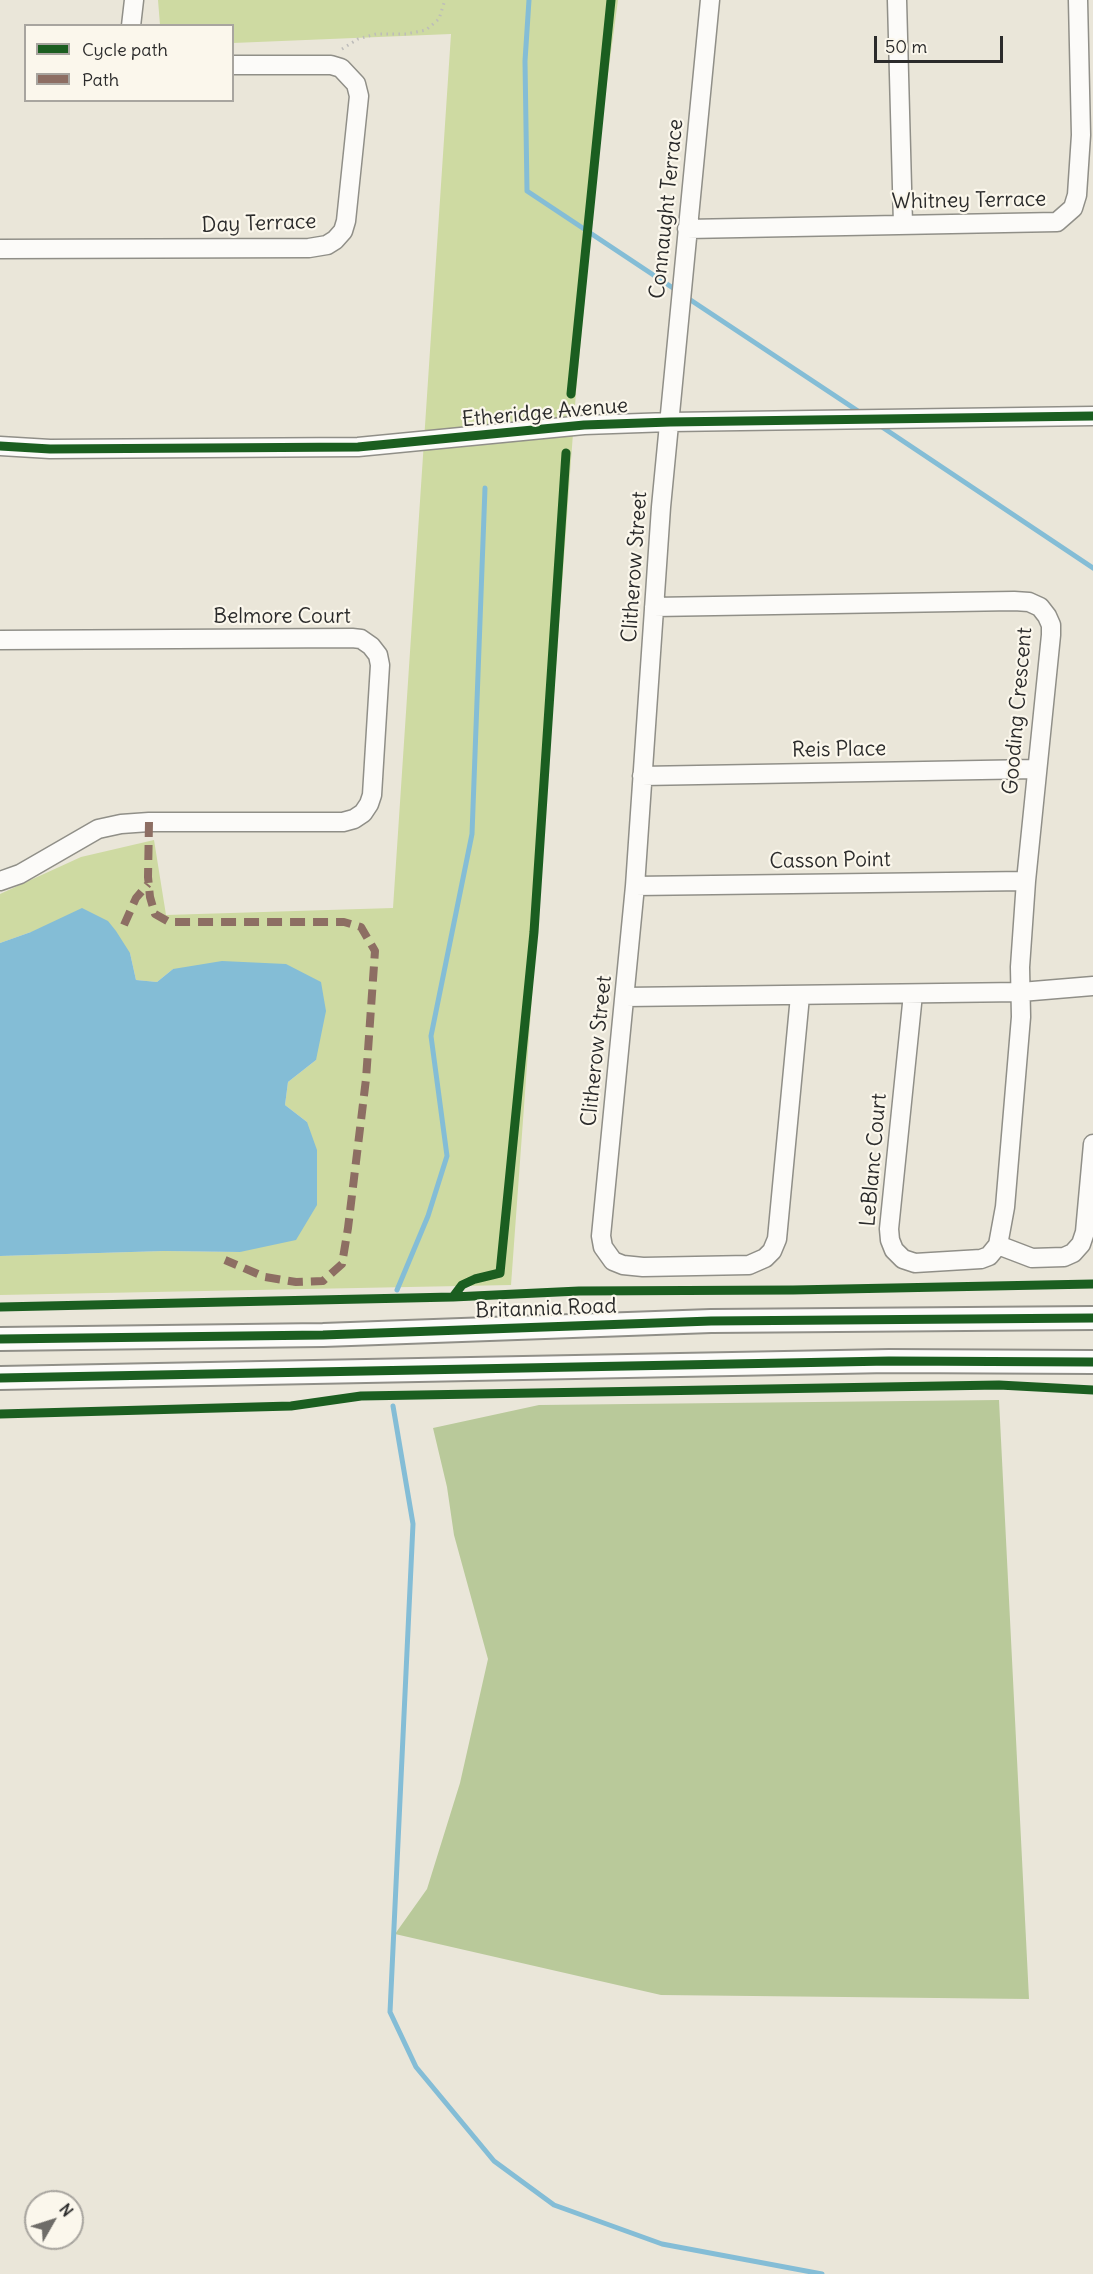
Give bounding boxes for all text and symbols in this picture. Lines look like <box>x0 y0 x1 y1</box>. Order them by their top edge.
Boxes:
legend <box>24 24 234 102</box>
scale bar <box>877 24 1006 62</box>
text: 50 m <box>885 35 927 58</box>
text: Cycle path <box>82 38 168 61</box>
text: Path <box>82 68 119 91</box>
street label: Connaught Terrace <box>645 118 689 300</box>
street label: Whitney Terrace <box>891 187 1047 215</box>
street label: Day Terrace <box>201 209 317 239</box>
street label: Etheridge Avenue <box>461 393 629 433</box>
street label: Clitherow Street <box>617 491 653 643</box>
street label: Belmore Court <box>213 604 351 630</box>
street label: Gooding Crescent <box>998 626 1038 796</box>
street label: Reis Place <box>792 737 886 763</box>
street label: Casson Point <box>769 847 891 875</box>
street label: Clitherow Street <box>577 974 617 1128</box>
street label: LeBlanc Court <box>856 1092 892 1228</box>
street label: Britannia Road <box>475 1294 617 1324</box>
north arrow <box>24 2190 84 2250</box>
text: N <box>55 2199 78 2221</box>

